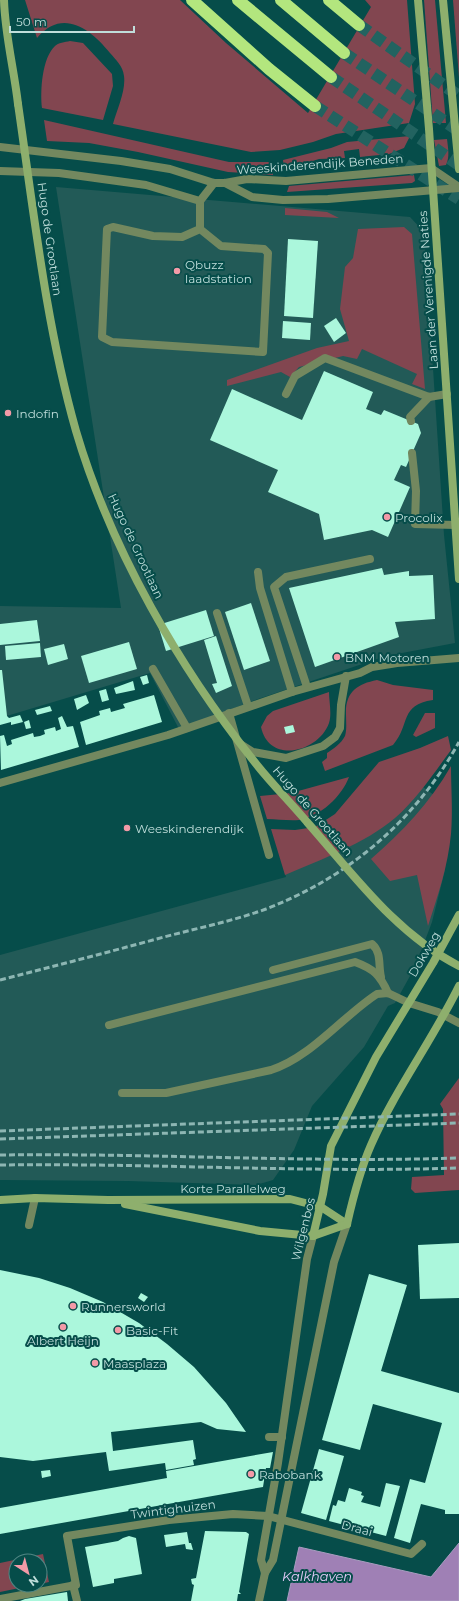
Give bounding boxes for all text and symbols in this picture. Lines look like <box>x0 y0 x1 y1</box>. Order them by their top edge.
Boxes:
scale bar <box>10 8 134 34</box>
text: 50 m <box>16 14 47 29</box>
street label: Weeskinderendijk Beneden <box>236 151 404 177</box>
street label: Hugo de Grootlaan <box>35 181 65 297</box>
street label: Laan der Verenigde Naties <box>415 210 441 370</box>
place label: Qbuzz laadstation <box>185 257 252 286</box>
marker: Qbuzz laadstation <box>172 266 182 276</box>
place label: Indofin <box>16 406 59 421</box>
marker: Indofin <box>3 408 13 418</box>
street label: Hugo de Grootlaan <box>105 491 167 601</box>
place label: Procolix <box>395 510 443 525</box>
marker: Procolix <box>382 512 392 522</box>
place label: BNM Motoren <box>345 650 430 665</box>
marker: BNM Motoren <box>332 652 342 662</box>
street label: Hugo de Grootlaan <box>270 763 356 859</box>
place label: Weeskinderendijk <box>135 821 245 836</box>
marker: Weeskinderendijk <box>122 823 132 833</box>
street label: Dokweg <box>405 929 443 979</box>
street label: Korte Parallelweg <box>180 1181 286 1196</box>
street label: Wilgenbos <box>288 1196 318 1262</box>
place label: Runnersworld <box>81 1299 166 1314</box>
marker: Runnersworld <box>68 1301 78 1311</box>
marker: Albert Heijn <box>58 1322 68 1332</box>
place label: Basic-Fit <box>126 1323 178 1338</box>
marker: Basic-Fit <box>113 1325 123 1335</box>
place label: Albert Heijn <box>27 1333 99 1348</box>
place label: Maasplaza <box>103 1356 166 1371</box>
marker: Maasplaza <box>90 1358 100 1368</box>
place label: Rabobank <box>259 1467 322 1482</box>
marker: Rabobank <box>246 1469 256 1479</box>
street label: Twintighuizen <box>130 1496 216 1522</box>
street label: Draai <box>340 1517 374 1539</box>
north arrow <box>8 1553 48 1593</box>
water label: Kalkhaven <box>282 1568 352 1584</box>
text: N <box>26 1573 42 1589</box>

